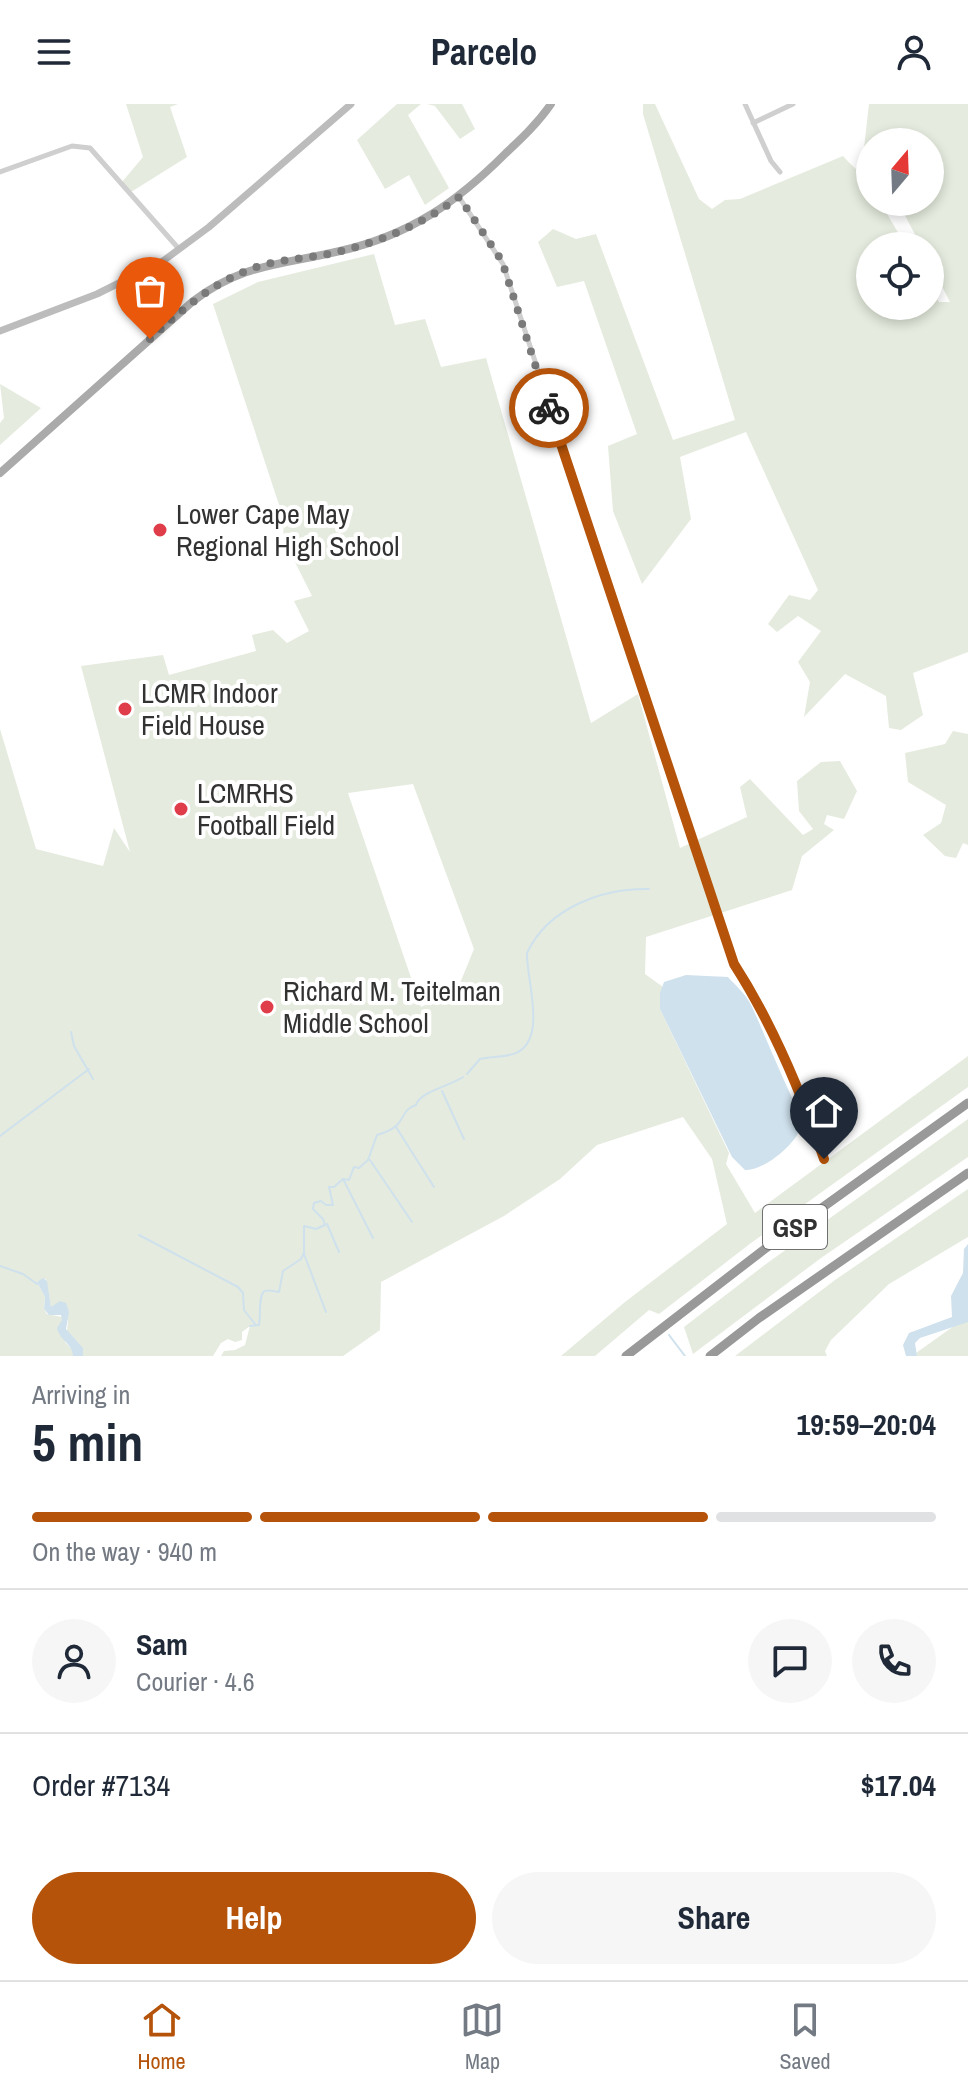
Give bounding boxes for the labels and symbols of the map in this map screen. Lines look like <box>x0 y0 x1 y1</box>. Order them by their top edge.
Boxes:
north arrow <box>856 128 944 216</box>
pin <box>116 257 184 339</box>
courier <box>509 368 589 448</box>
place label: Lower Cape May Regional High School <box>176 495 399 565</box>
marker: Lower Cape May Regional High School <box>151 521 169 539</box>
place label: LCMR Indoor Field House <box>141 674 278 744</box>
marker: LCMR Indoor Field House <box>116 700 134 718</box>
place label: LCMRHS Football Field <box>197 774 335 844</box>
marker: LCMRHS Football Field <box>172 800 190 818</box>
place label: Richard M. Teitelman Middle School <box>283 972 501 1042</box>
marker: Richard M. Teitelman Middle School <box>258 998 276 1016</box>
pin <box>790 1077 858 1159</box>
road number: GSP <box>763 1205 827 1249</box>

